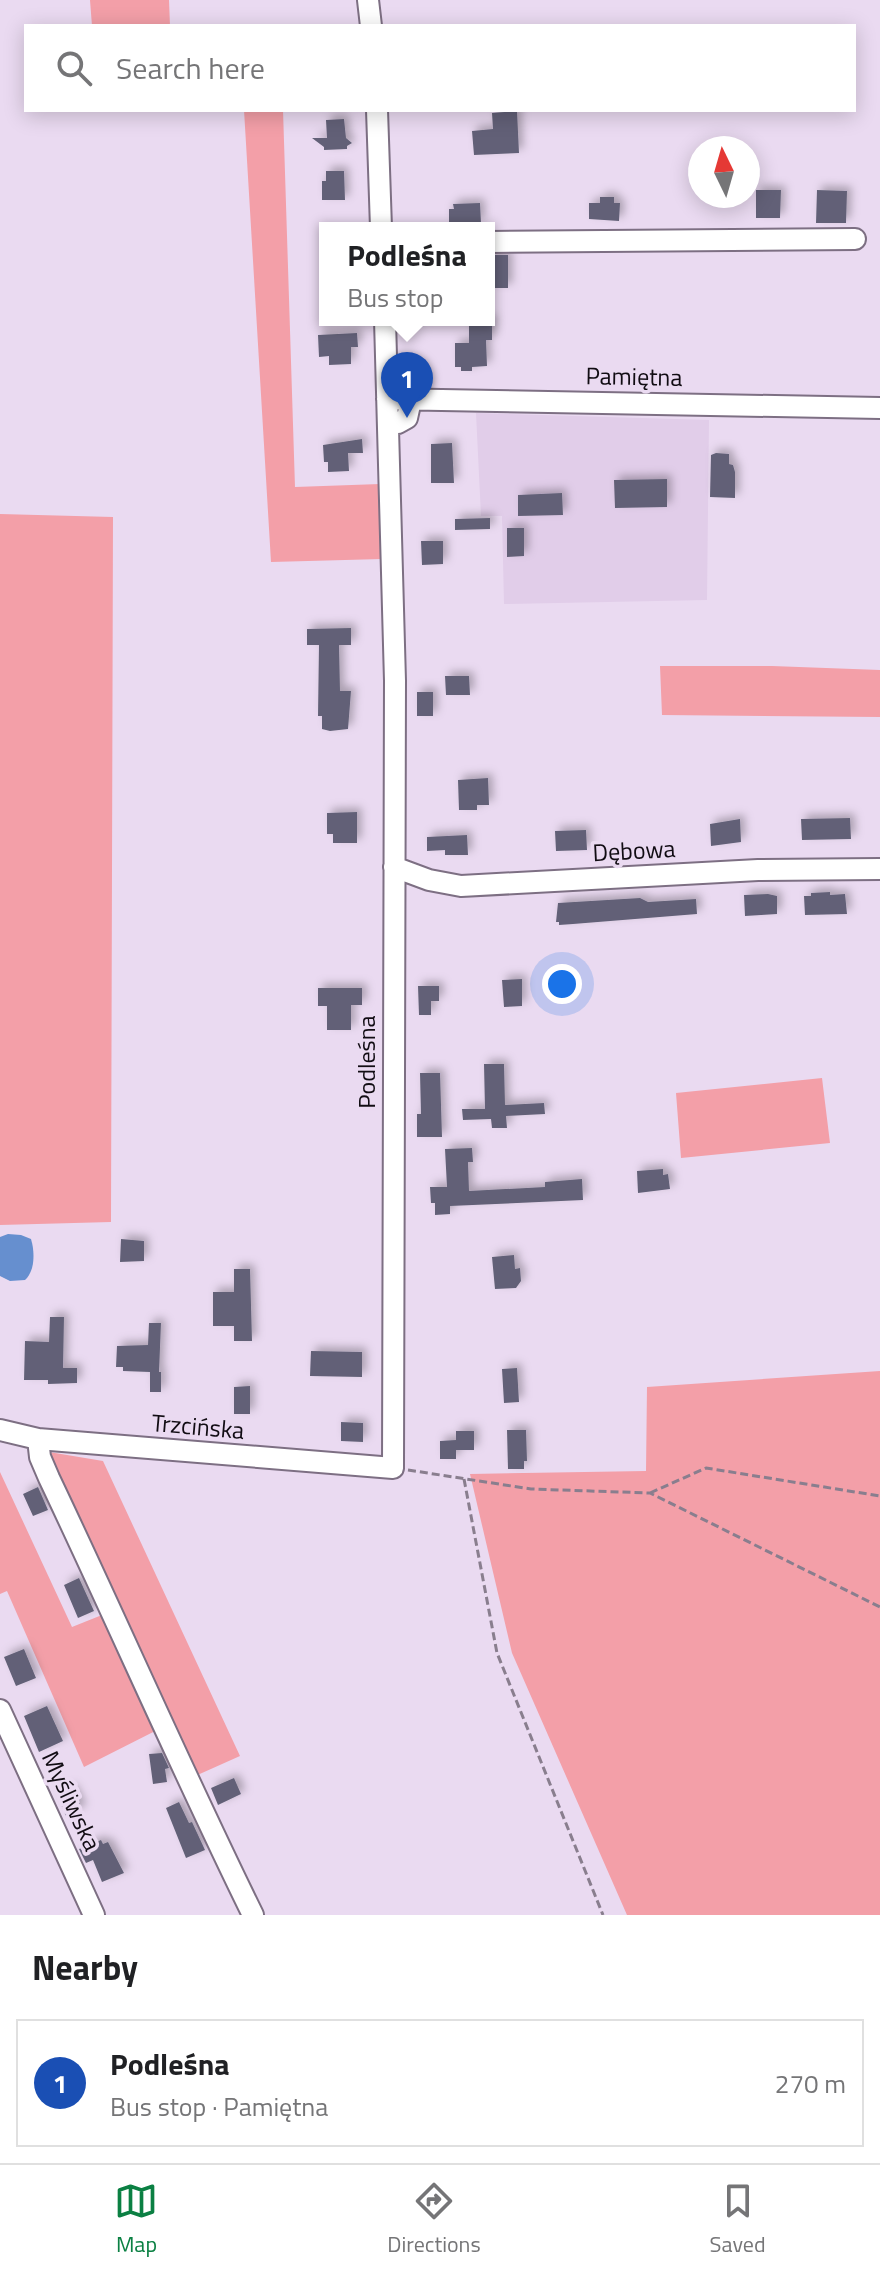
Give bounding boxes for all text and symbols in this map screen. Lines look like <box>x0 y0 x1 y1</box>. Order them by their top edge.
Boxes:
search box <box>24 24 856 112</box>
text: Search here <box>116 45 265 91</box>
icon: search <box>52 46 96 90</box>
north arrow <box>688 136 760 208</box>
popup <box>319 222 495 326</box>
text: Podleśna <box>347 232 467 278</box>
text: Bus stop <box>347 278 443 317</box>
pin: 1 <box>381 352 433 418</box>
street label: Pamiętna <box>585 357 683 395</box>
street label: Dębowa <box>592 830 676 870</box>
your location <box>542 964 582 1004</box>
street label: Podleśna <box>348 1015 384 1109</box>
street label: Trzcińska <box>150 1404 246 1448</box>
street label: Myśliwska <box>33 1745 111 1856</box>
text: Nearby <box>32 1941 138 1993</box>
text: Podleśna <box>110 2041 230 2087</box>
text: 1 <box>53 2064 67 2103</box>
text: 270 m <box>775 2064 846 2103</box>
text: Bus stop · Pamiętna <box>110 2087 328 2126</box>
tab: Map <box>114 2179 158 2261</box>
tab: Directions <box>387 2179 481 2261</box>
tab: Saved <box>710 2179 766 2261</box>

